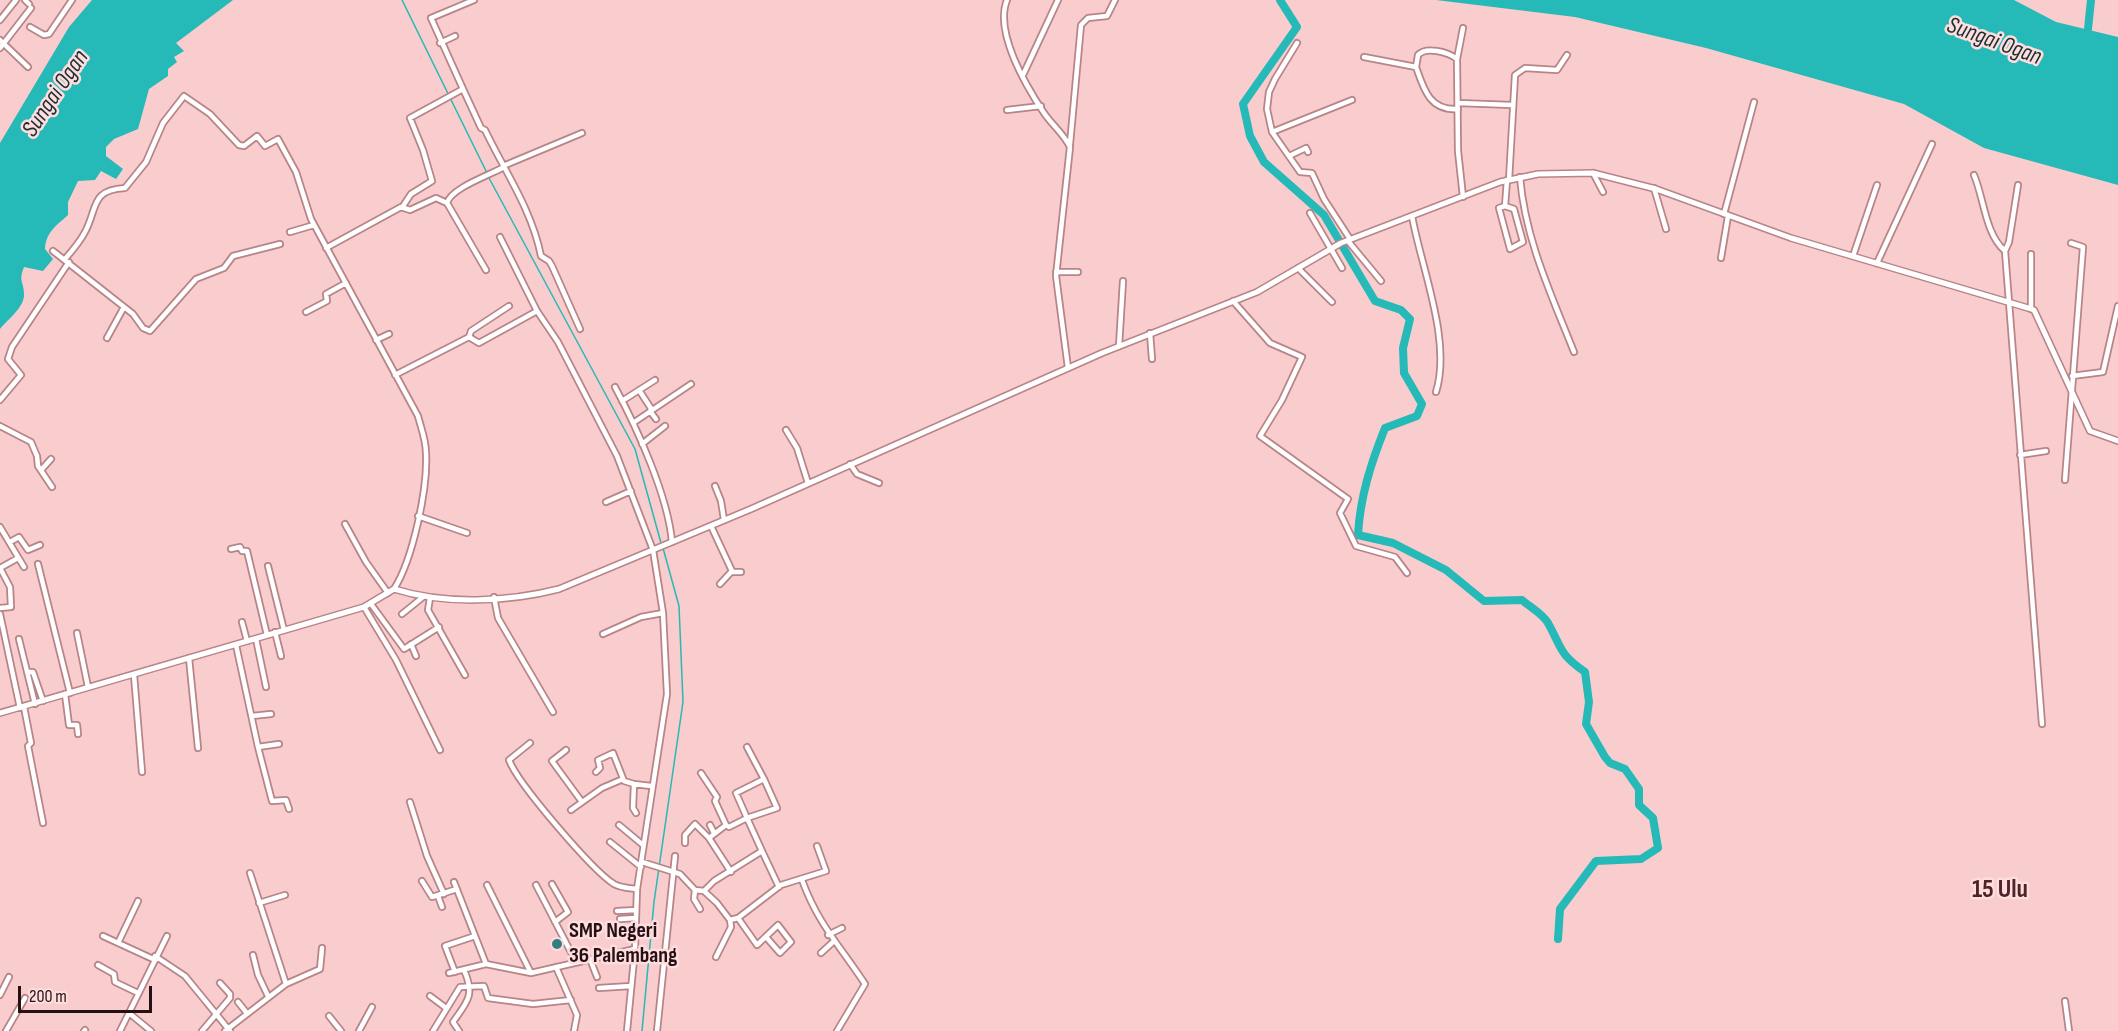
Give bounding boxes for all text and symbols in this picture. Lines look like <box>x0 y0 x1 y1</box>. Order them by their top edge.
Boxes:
water label: Sungai Ogan <box>1943 12 2045 72</box>
water label: Sungai Ogan <box>16 45 96 143</box>
district label: 15 Ulu <box>1972 874 2028 906</box>
place label: SMP Negeri 36 Palembang <box>569 918 677 969</box>
marker: SMP Negeri 36 Palembang <box>550 937 564 951</box>
scale bar <box>21 974 154 1012</box>
text: 200 m <box>29 986 67 1007</box>

